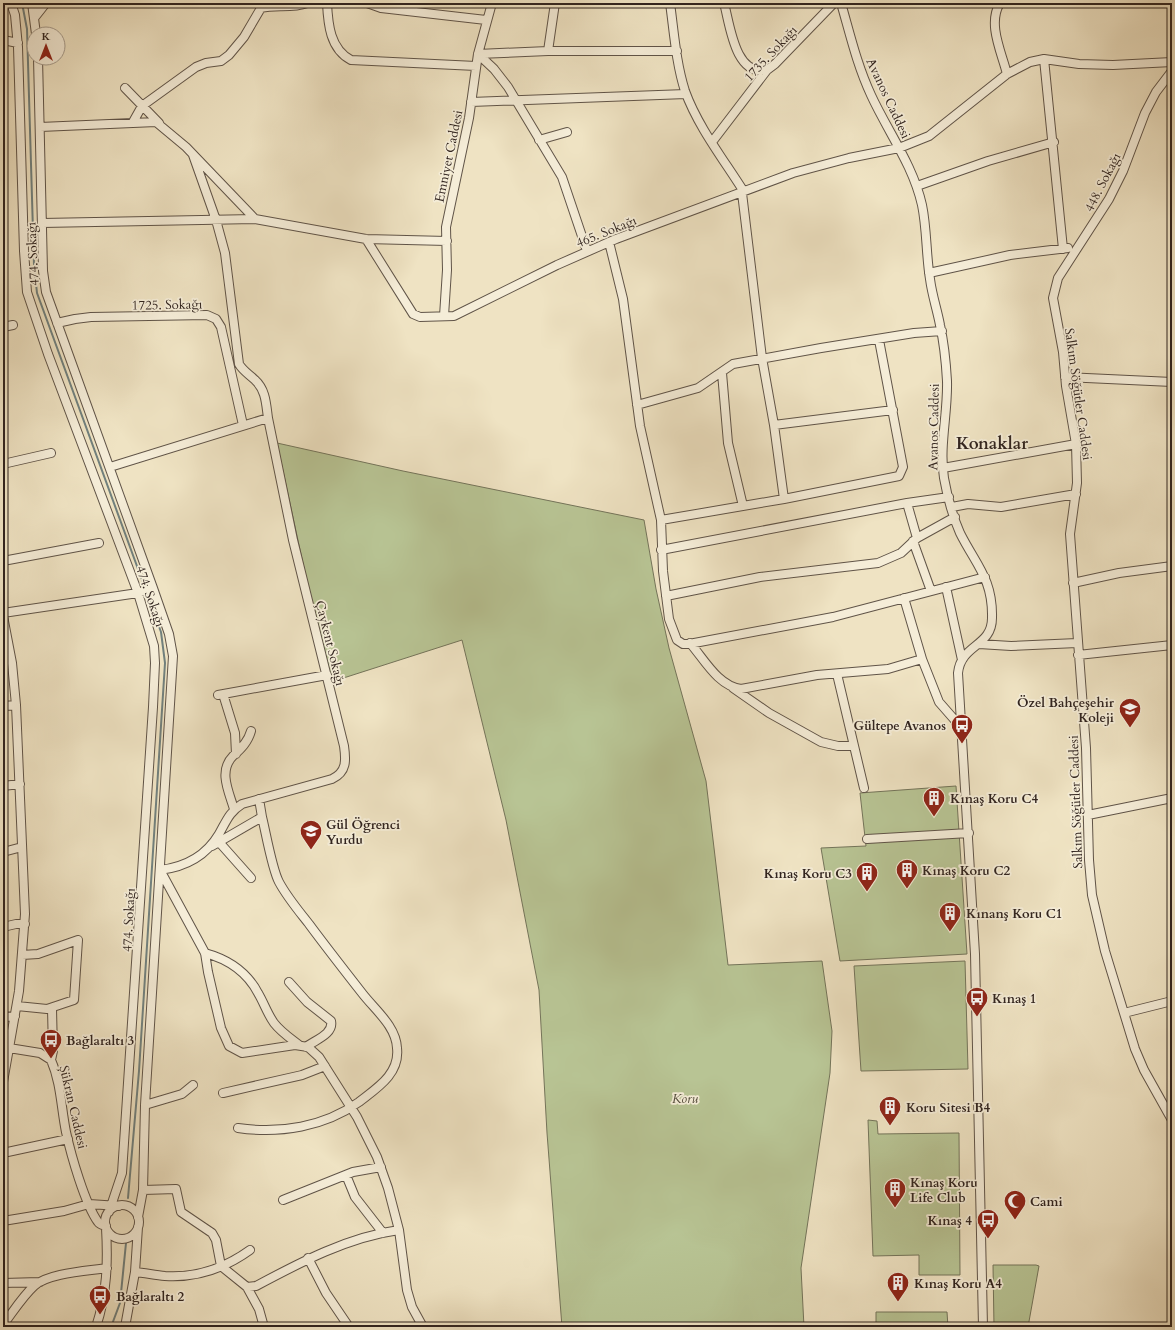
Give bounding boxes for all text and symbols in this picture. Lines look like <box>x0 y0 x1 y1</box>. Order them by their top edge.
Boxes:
street label: 1735. Sokağı <box>740 22 802 86</box>
north arrow <box>26 26 66 66</box>
text: K <box>42 29 51 44</box>
street label: Avanos Caddesi <box>862 55 915 142</box>
street label: Emniyet Caddesi <box>430 108 468 204</box>
street label: 448. Sokağı <box>1080 150 1126 215</box>
street label: 465. Sokağı <box>573 211 640 252</box>
street label: 474. Sokağı <box>22 221 44 286</box>
street label: 1725. Sokağı <box>132 295 203 315</box>
street label: Salkım Söğütler Caddesi <box>1060 327 1096 462</box>
street label: Avanos Caddesi <box>924 383 944 471</box>
district label: Konaklar <box>956 432 1028 455</box>
street label: 474. Sokağı <box>131 563 169 630</box>
street label: Çaykent Sokağı <box>311 599 349 688</box>
place label: Özel Bahçeşehir Koleji <box>1017 694 1115 727</box>
school or university icon: Özel Bahçeşehir Koleji <box>1117 696 1143 729</box>
bus stop icon: Gültepe Avanos <box>949 712 975 745</box>
place label: Gültepe Avanos <box>854 717 946 735</box>
street label: Salkım Söğütler Caddesi <box>1065 735 1087 869</box>
building icon: Kınaş Koru C4 <box>921 785 947 818</box>
place label: Kınaş Koru C4 <box>950 790 1038 808</box>
place label: Gül Öğrenci Yurdu <box>326 816 400 849</box>
school or university icon: Gül Öğrenci Yurdu <box>298 818 324 851</box>
building icon: Kınaş Koru C2 <box>894 857 920 890</box>
building icon: Kınaş Koru C3 <box>854 860 880 893</box>
place label: Kınaş Koru C2 <box>922 862 1010 880</box>
place label: Kınaş Koru C3 <box>764 865 852 883</box>
street label: 474. Sokağı <box>118 887 140 952</box>
building icon: Kınanş Koru C1 <box>937 900 963 933</box>
place label: Kınanş Koru C1 <box>966 905 1063 923</box>
bus stop icon: Kınaş 1 <box>964 985 990 1018</box>
place label: Kınaş 1 <box>992 990 1036 1008</box>
bus stop icon: Bağlaraltı 3 <box>38 1027 64 1060</box>
place label: Bağlaraltı 3 <box>66 1032 135 1050</box>
street label: Şükran Caddesi <box>55 1064 91 1151</box>
park label: Koru <box>672 1090 698 1108</box>
building icon: Koru Sitesi B4 <box>877 1094 903 1127</box>
place label: Koru Sitesi B4 <box>906 1099 991 1117</box>
place label: Kınaş Koru Life Club <box>910 1174 978 1207</box>
building icon: Kınaş Koru Life Club <box>882 1176 908 1209</box>
mosque icon: Cami <box>1002 1188 1028 1221</box>
place label: Cami <box>1030 1193 1063 1211</box>
bus stop icon: Kınaş 4 <box>975 1207 1001 1240</box>
place label: Kınaş 4 <box>928 1212 972 1230</box>
building icon: Kınaş Koru A4 <box>885 1270 911 1303</box>
place label: Kınaş Koru A4 <box>914 1275 1002 1293</box>
bus stop icon: Bağlaraltı 2 <box>87 1283 113 1316</box>
place label: Bağlaraltı 2 <box>116 1288 185 1306</box>

